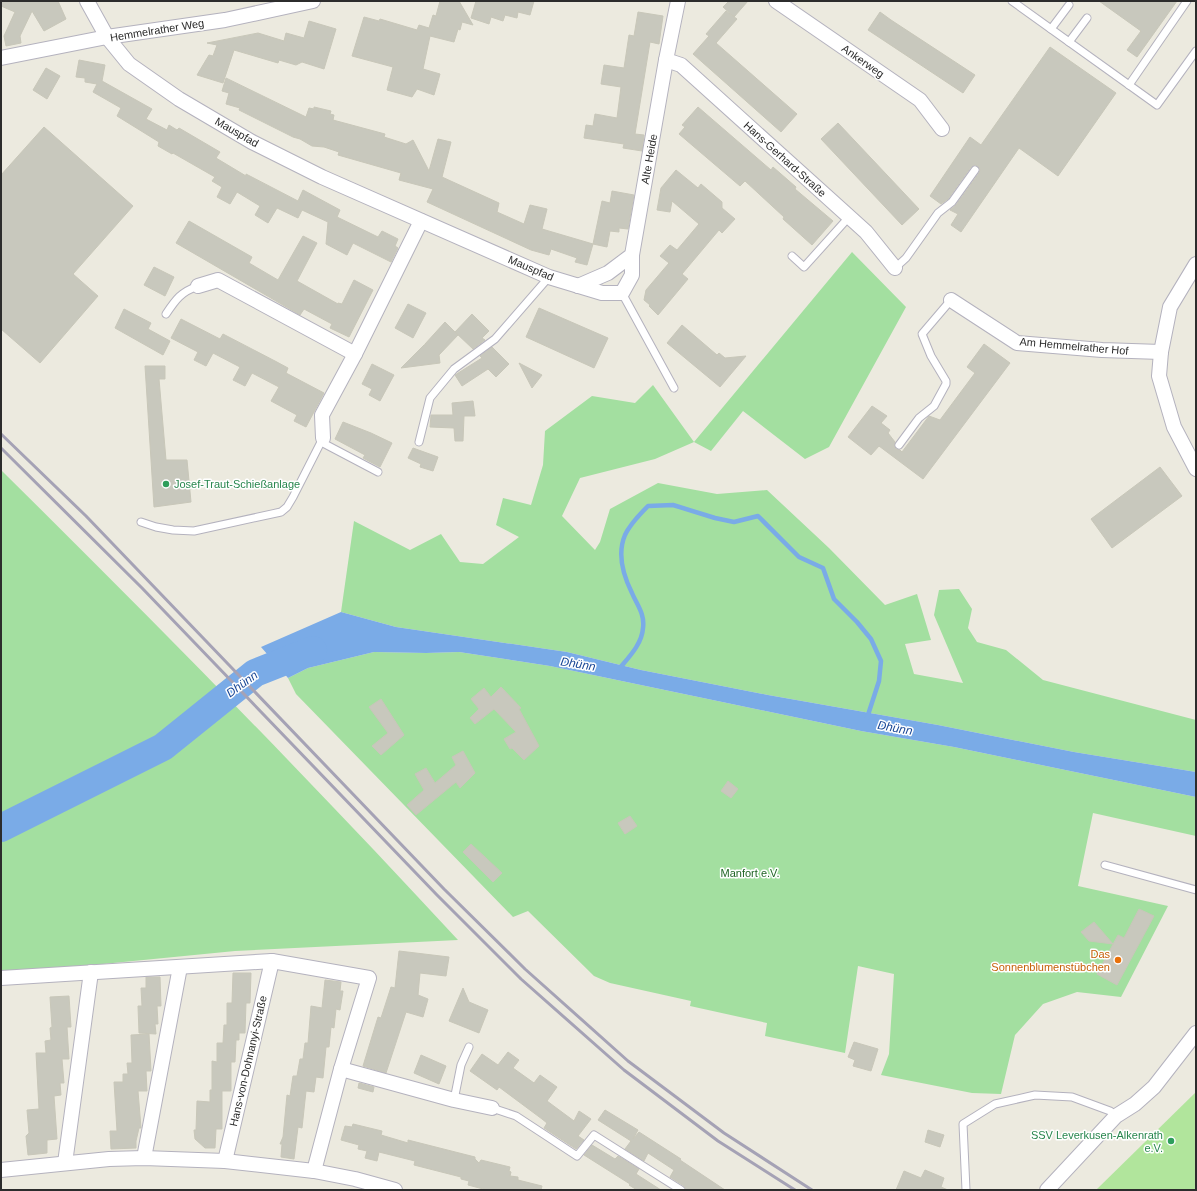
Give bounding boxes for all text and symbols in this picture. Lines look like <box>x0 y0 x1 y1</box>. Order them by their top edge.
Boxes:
street label: Hemmelrather Weg <box>109 17 205 43</box>
street label: Ankerweg <box>840 42 886 80</box>
street label: Mauspfad <box>213 115 261 149</box>
street label: Hans-Gerhard-Straße <box>741 119 829 199</box>
street label: Alte Heide <box>639 133 659 185</box>
street label: Mauspfad <box>506 253 556 283</box>
street label: Am Hemmelrather Hof <box>1019 335 1130 357</box>
place label: Josef-Traut-Schießanlage <box>174 478 300 490</box>
marker: Josef-Traut-Schießanlage <box>161 479 171 489</box>
water label: Dhünn <box>559 654 597 674</box>
water label: Dhünn <box>224 668 261 700</box>
water label: Dhünn <box>876 718 914 738</box>
park label: Manfort e.V. <box>721 867 779 879</box>
place label: Das Sonnenblumenstübchen <box>991 948 1110 973</box>
marker: Das Sonnenblumenstübchen <box>1113 955 1123 965</box>
street label: Hans-von-Dohnanyi-Straße <box>227 994 269 1128</box>
place label: SSV Leverkusen-Alkenrath e.V. <box>1031 1129 1163 1154</box>
marker: SSV Leverkusen-Alkenrath e.V. <box>1166 1136 1176 1146</box>

